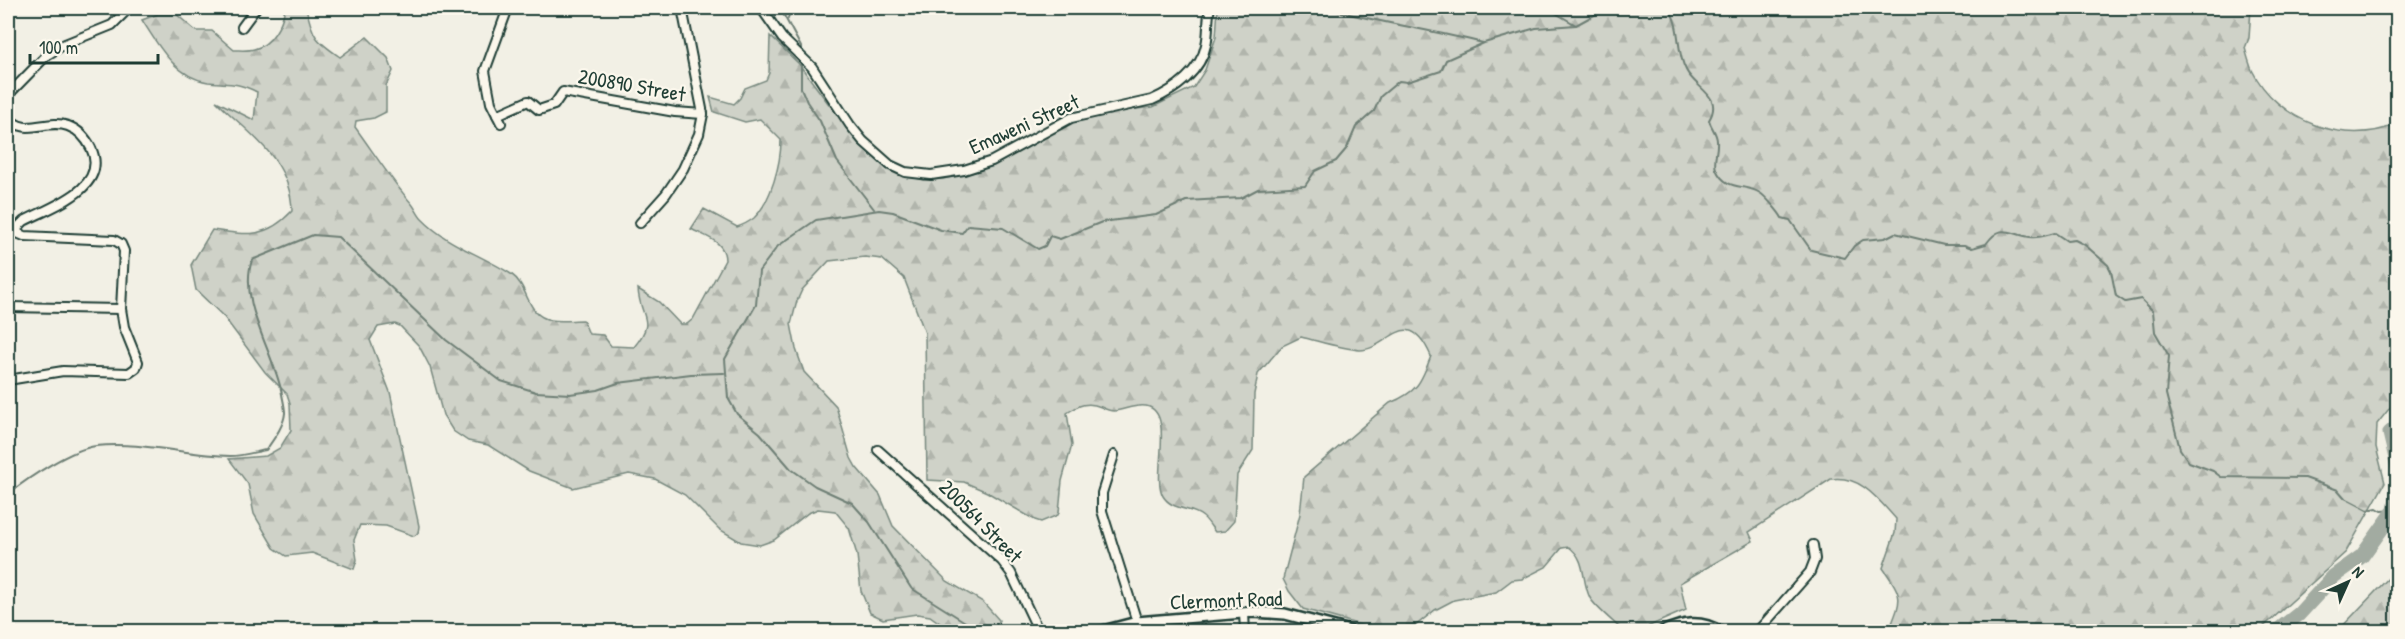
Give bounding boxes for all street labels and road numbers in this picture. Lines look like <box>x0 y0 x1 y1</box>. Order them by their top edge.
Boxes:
street label: 200890 Street <box>576 61 689 109</box>
street label: Emaweni Street <box>964 86 1084 161</box>
street label: 200564 Street <box>933 473 1030 570</box>
street label: Clermont Road <box>1169 584 1283 616</box>

